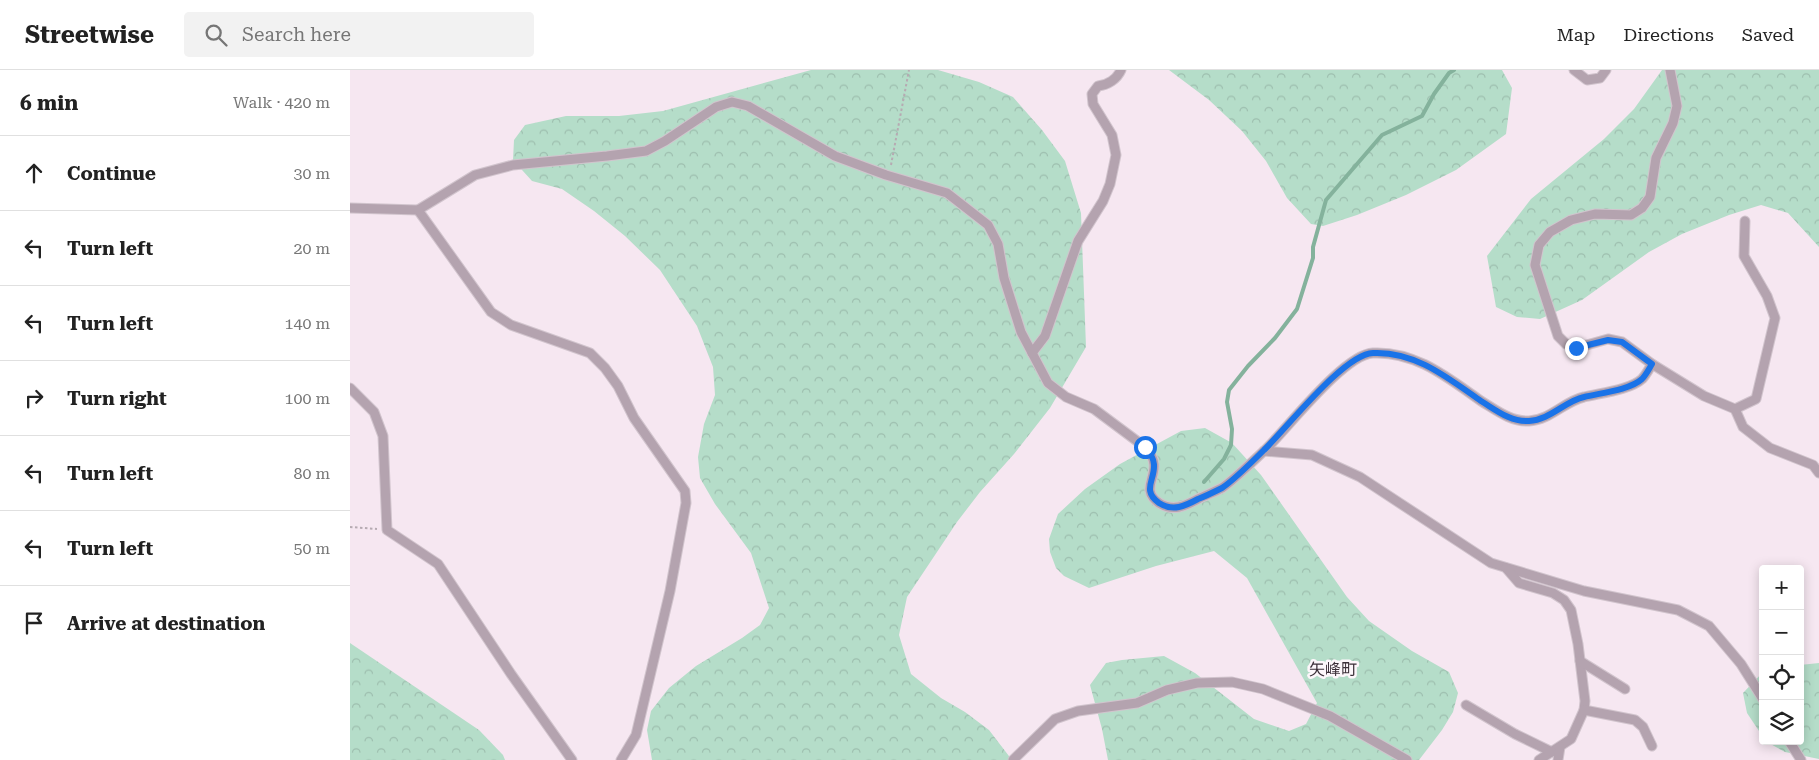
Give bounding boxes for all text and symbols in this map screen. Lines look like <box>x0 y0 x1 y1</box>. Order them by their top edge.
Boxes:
search box <box>184 12 534 57</box>
text: Streetwise <box>25 21 154 49</box>
icon: search <box>202 21 230 49</box>
text: Search here <box>242 23 351 46</box>
text: Map <box>1557 24 1595 45</box>
text: Directions <box>1623 24 1714 45</box>
text: Saved <box>1742 24 1794 45</box>
text: 6 min <box>20 91 78 115</box>
text: Walk · 420 m <box>233 93 330 112</box>
icon: ahead <box>20 159 48 187</box>
text: Continue <box>67 162 156 185</box>
text: 30 m <box>293 164 330 183</box>
icon: left <box>20 234 48 262</box>
text: Turn left <box>67 237 153 260</box>
text: 20 m <box>293 239 330 258</box>
icon: left <box>20 309 48 337</box>
text: Turn left <box>67 312 153 335</box>
text: 140 m <box>284 314 330 333</box>
route end <box>1565 337 1588 360</box>
icon: right <box>20 384 48 412</box>
text: Turn right <box>67 387 167 410</box>
text: 100 m <box>284 389 330 408</box>
route start <box>1134 436 1157 459</box>
icon: left <box>20 459 48 487</box>
text: Turn left <box>67 462 153 485</box>
text: 80 m <box>293 464 330 483</box>
icon: left <box>20 534 48 562</box>
text: Turn left <box>67 537 153 560</box>
text: 50 m <box>293 539 330 558</box>
map controls <box>1759 565 1804 745</box>
button: + <box>1759 565 1804 610</box>
icon: arrive <box>20 609 48 637</box>
button: − <box>1759 610 1804 655</box>
text: Arrive at destination <box>67 612 265 635</box>
button: locate <box>1759 655 1804 700</box>
district label: 矢峰町 <box>1309 660 1357 679</box>
button: layers <box>1759 700 1804 745</box>

